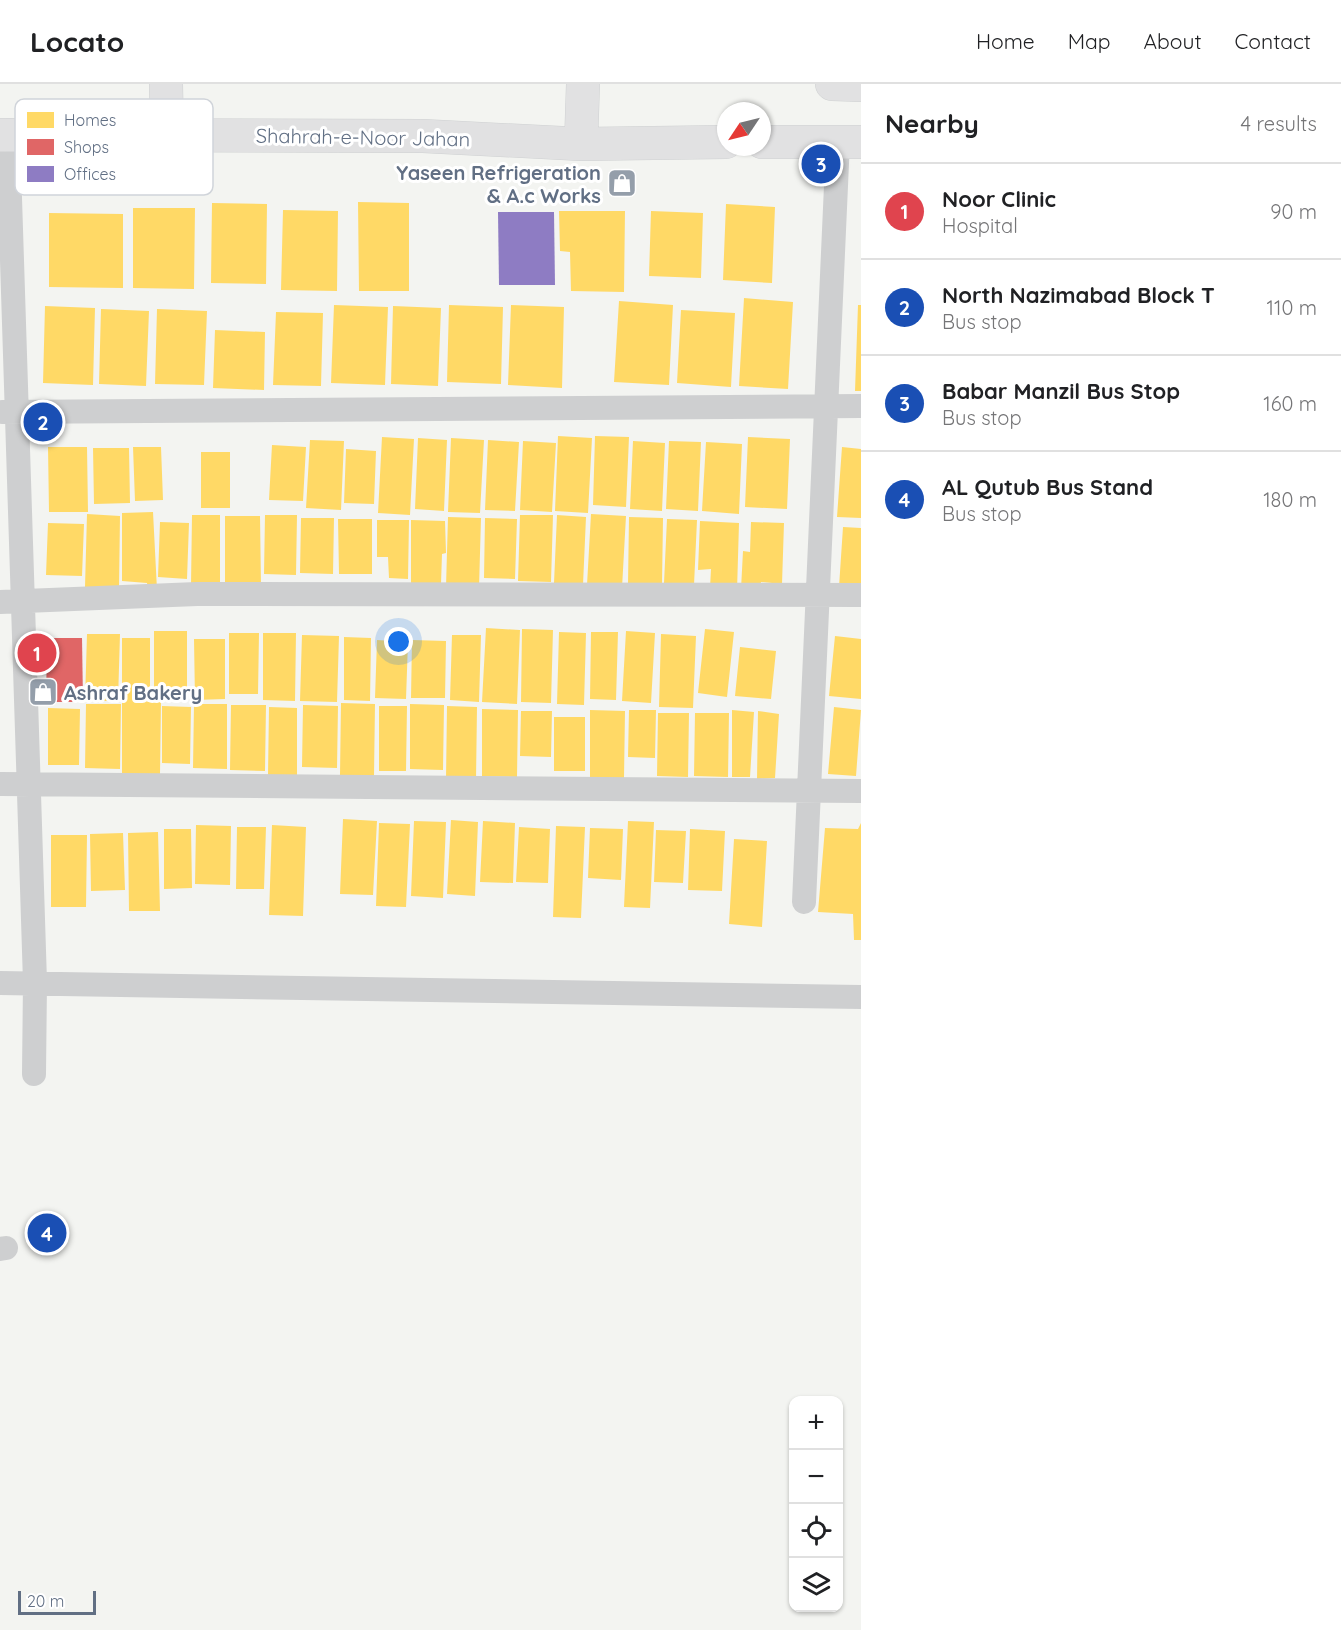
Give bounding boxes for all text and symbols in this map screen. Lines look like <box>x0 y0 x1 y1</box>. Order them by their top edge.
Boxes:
text: Locato <box>30 24 124 59</box>
text: Home <box>976 28 1035 54</box>
text: Map <box>1068 28 1111 54</box>
text: About <box>1144 28 1202 54</box>
text: Contact <box>1235 28 1311 54</box>
legend <box>15 99 213 195</box>
north arrow <box>717 102 771 156</box>
text: Nearby <box>885 107 979 140</box>
text: Homes <box>64 110 116 130</box>
text: 4 results <box>1241 111 1317 136</box>
street label: Shahrah-e-Noor Jahan <box>256 123 470 151</box>
text: Shops <box>64 137 109 157</box>
pin: 3 <box>802 142 840 187</box>
place label: Yaseen Refrigeration & A.c Works <box>396 160 601 208</box>
text: Offices <box>64 164 116 184</box>
shop icon: Yaseen Refrigeration & A.c Works <box>606 167 638 199</box>
text: Noor Clinic <box>942 185 1056 213</box>
text: 1 <box>901 199 908 224</box>
text: 90 m <box>1270 199 1317 224</box>
text: Hospital <box>942 213 1018 238</box>
text: North Nazimabad Block T <box>942 281 1215 309</box>
text: 2 <box>899 295 910 320</box>
text: 110 m <box>1267 295 1317 320</box>
text: Bus stop <box>942 309 1022 334</box>
text: Babar Manzil Bus Stop <box>942 377 1180 405</box>
text: 3 <box>899 391 910 416</box>
text: 160 m <box>1263 391 1317 416</box>
pin: 2 <box>24 400 63 444</box>
text: Bus stop <box>942 405 1022 430</box>
text: AL Qutub Bus Stand <box>942 473 1153 501</box>
text: 4 <box>899 487 910 512</box>
text: 180 m <box>1263 487 1317 512</box>
text: Bus stop <box>942 501 1022 526</box>
your location <box>384 627 413 656</box>
pin: 1 <box>18 630 57 676</box>
shop icon: Ashraf Bakery <box>27 676 59 708</box>
place label: Ashraf Bakery <box>64 680 202 705</box>
pin: 4 <box>28 1210 66 1256</box>
map controls <box>789 1396 843 1612</box>
button: + <box>789 1396 843 1450</box>
button: − <box>789 1450 843 1504</box>
button: locate <box>789 1504 843 1558</box>
button: layers <box>789 1558 843 1612</box>
scale bar <box>18 1588 96 1616</box>
text: 20 m <box>27 1591 64 1611</box>

